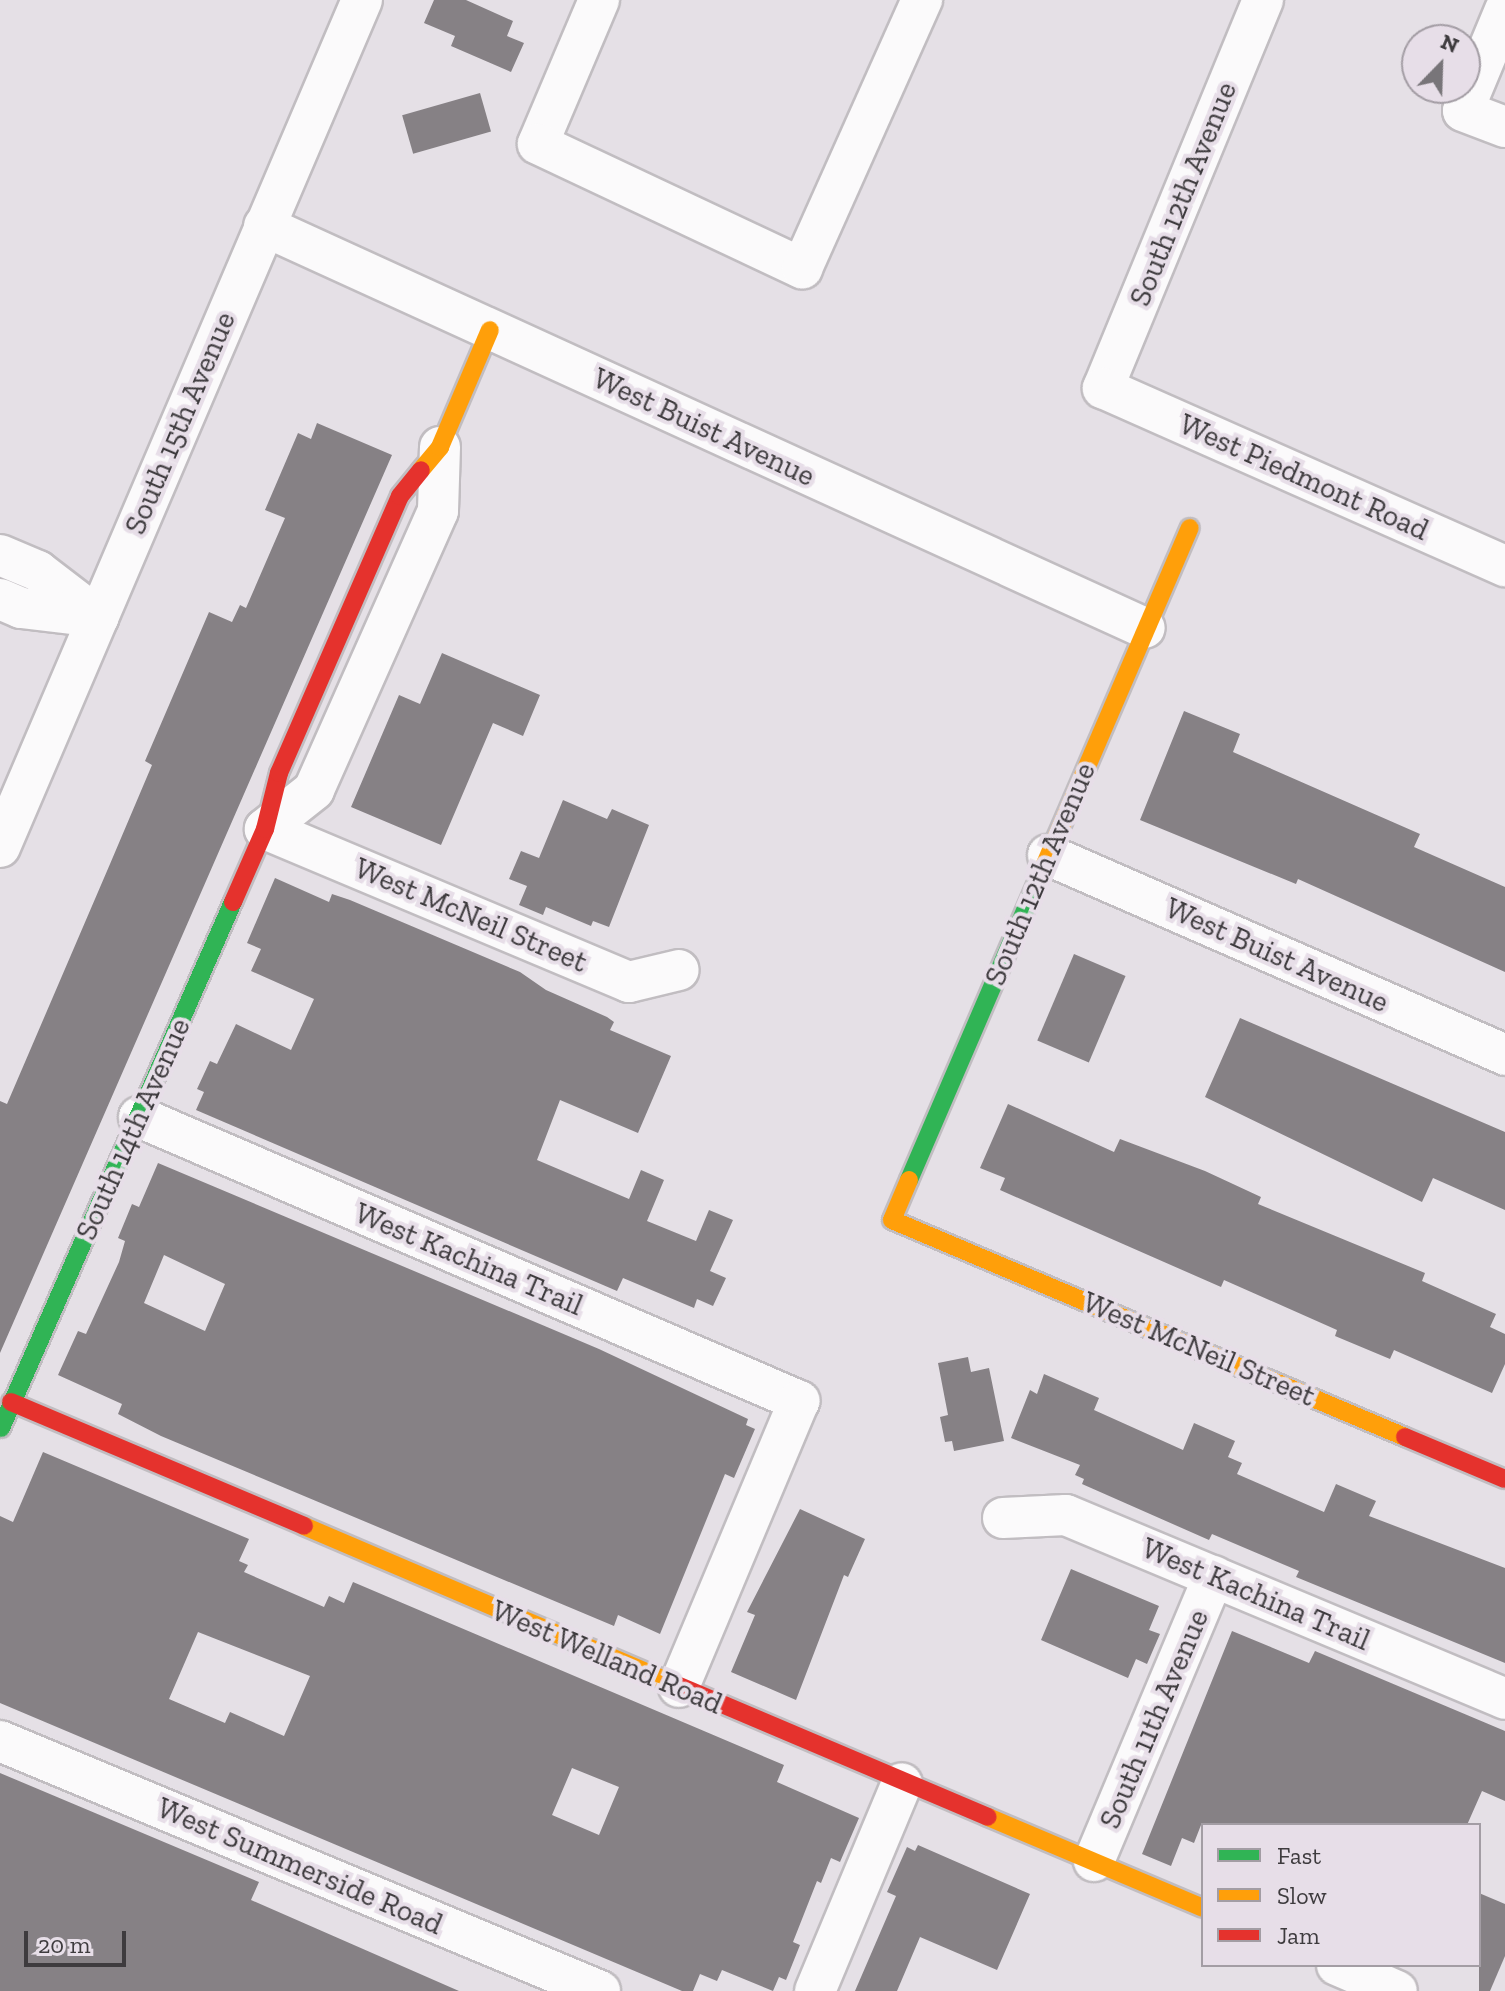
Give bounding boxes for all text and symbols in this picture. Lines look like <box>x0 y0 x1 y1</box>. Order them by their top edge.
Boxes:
north arrow <box>1401 24 1481 104</box>
text: N <box>1437 28 1463 59</box>
street label: South 12th Avenue <box>1121 76 1245 312</box>
street label: South 15th Avenue <box>117 306 243 540</box>
street label: West Buist Avenue <box>587 360 821 494</box>
street label: West Piedmont Road <box>1174 406 1434 548</box>
street label: South 12th Avenue <box>977 757 1103 991</box>
street label: West McNeil Street <box>349 850 593 980</box>
street label: West Buist Avenue <box>1159 889 1395 1021</box>
street label: South 14th Avenue <box>68 1012 198 1246</box>
street label: West Kachina Trail <box>349 1195 589 1323</box>
street label: West McNeil Street <box>1077 1284 1321 1414</box>
street label: West Kachina Trail <box>1136 1530 1376 1658</box>
street label: West Welland Road <box>486 1592 728 1722</box>
street label: South 11th Avenue <box>1091 1603 1217 1835</box>
street label: West Summerside Road <box>152 1790 448 1942</box>
legend <box>1201 1823 1481 1967</box>
text: Fast <box>1277 1841 1321 1870</box>
text: Slow <box>1277 1881 1327 1910</box>
scale bar <box>28 1915 130 1965</box>
text: Jam <box>1277 1921 1320 1950</box>
text: 20 m <box>38 1930 90 1959</box>

